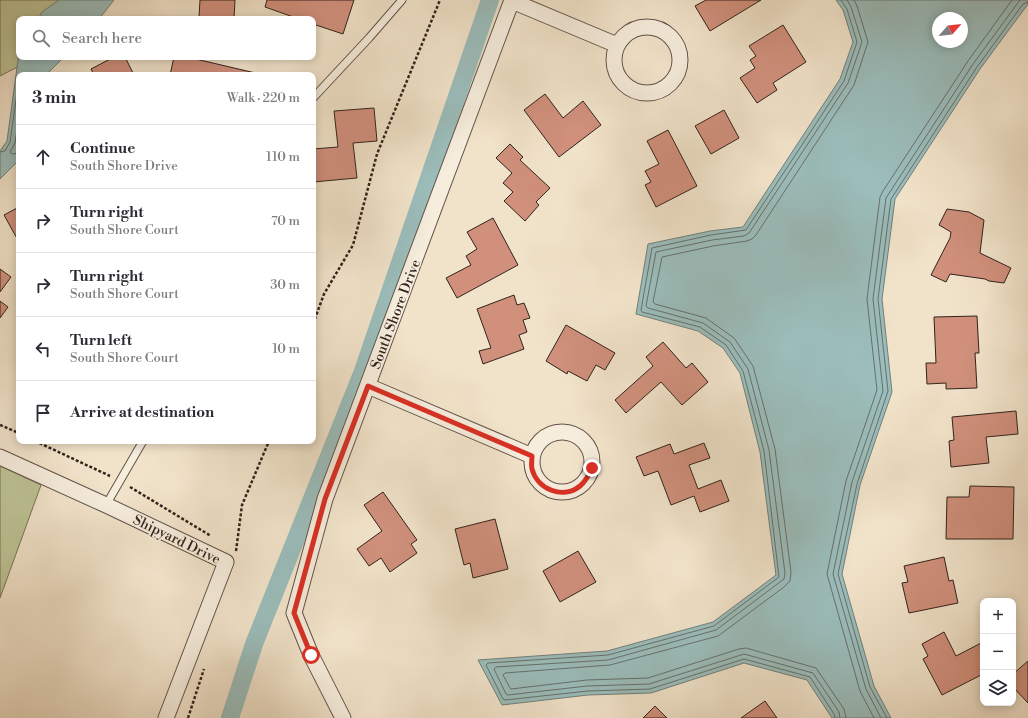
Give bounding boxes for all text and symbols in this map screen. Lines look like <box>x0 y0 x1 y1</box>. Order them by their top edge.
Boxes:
north arrow <box>932 12 968 48</box>
search box <box>16 16 316 60</box>
icon: search <box>30 27 52 49</box>
text: Search here <box>62 29 142 48</box>
text: 3 min <box>32 87 76 109</box>
text: Walk · 220 m <box>227 90 300 106</box>
text: Continue <box>70 139 135 158</box>
icon: ahead <box>32 146 54 168</box>
text: 110 m <box>266 149 300 165</box>
text: South Shore Drive <box>70 158 178 174</box>
text: Turn right <box>70 203 144 222</box>
icon: right <box>32 210 54 232</box>
text: 70 m <box>271 213 300 229</box>
text: South Shore Court <box>70 222 179 238</box>
street label: South Shore Drive <box>367 257 425 372</box>
text: Turn right <box>70 267 144 286</box>
icon: right <box>32 274 54 296</box>
text: 30 m <box>270 277 300 293</box>
text: South Shore Court <box>70 286 179 302</box>
text: Turn left <box>70 331 132 350</box>
icon: left <box>32 338 54 360</box>
text: 10 m <box>272 341 300 357</box>
text: South Shore Court <box>70 350 179 366</box>
icon: arrive <box>32 402 54 424</box>
text: Arrive at destination <box>70 403 214 422</box>
route end <box>583 459 601 477</box>
street label: Shipyard Drive <box>130 511 223 569</box>
map controls <box>980 598 1016 706</box>
button: + <box>980 598 1016 634</box>
button: − <box>980 634 1016 670</box>
route start <box>302 646 320 664</box>
button: layers <box>980 670 1016 706</box>

